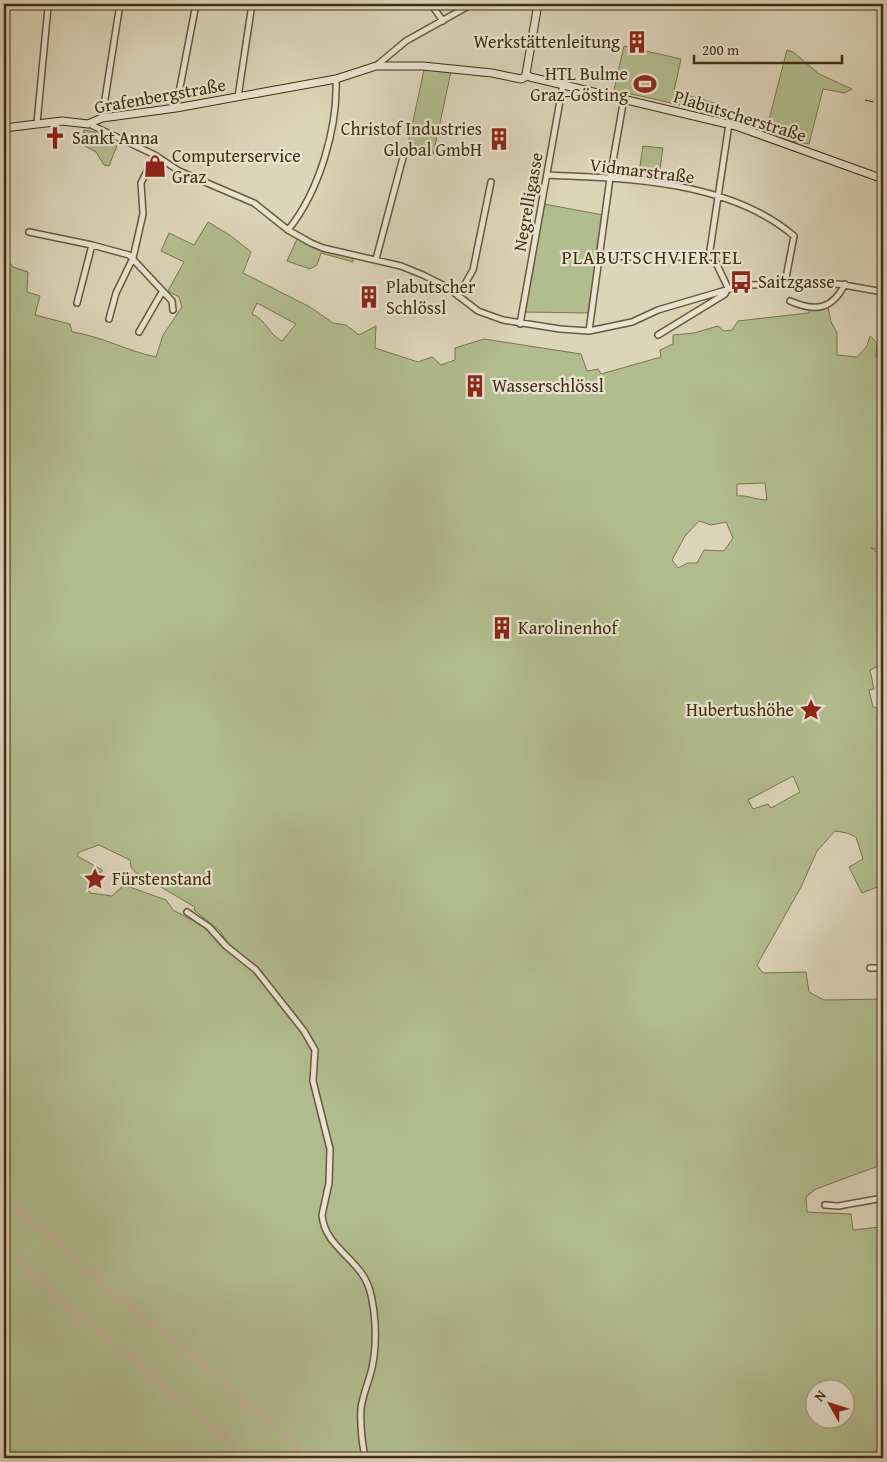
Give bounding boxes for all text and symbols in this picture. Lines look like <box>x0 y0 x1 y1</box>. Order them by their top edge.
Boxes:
place label: Werkstättenleitung <box>473 28 620 55</box>
building icon: Werkstättenleitung <box>624 29 650 55</box>
scale bar <box>694 32 842 64</box>
text: 200 m <box>702 39 740 60</box>
place label: HTL Bulme Graz-Gösting <box>530 60 628 108</box>
street label: Grafenbergstraße <box>92 71 228 120</box>
sports icon: HTL Bulme Graz-Gösting <box>632 71 658 97</box>
street label: Plabutscherstraße <box>670 82 810 149</box>
place label: Christof Industries Global GmbH <box>341 115 482 163</box>
place label: Sankt Anna <box>72 124 159 151</box>
church icon: Sankt Anna <box>42 125 68 151</box>
building icon: Christof Industries Global GmbH <box>486 126 512 152</box>
place label: Computerservice Graz <box>172 142 301 190</box>
street label: Negrelligasse <box>506 150 549 254</box>
street label: Vidmarstraße <box>588 151 696 190</box>
shop icon: Computerservice Graz <box>142 153 168 179</box>
district label: PLABUTSCHVIERTEL <box>561 243 743 271</box>
place label: Saitzgasse <box>758 268 835 295</box>
bus stop icon: Saitzgasse <box>728 269 754 295</box>
place label: Plabutscher Schlössl <box>386 273 476 321</box>
building icon: Plabutscher Schlössl <box>356 284 382 310</box>
place label: Wasserschlössl <box>492 372 604 399</box>
building icon: Wasserschlössl <box>462 373 488 399</box>
place label: Karolinenhof <box>518 614 620 641</box>
building icon: Karolinenhof <box>489 615 515 641</box>
place label: Hubertushöhe <box>686 696 794 723</box>
place icon: Hubertushöhe <box>798 697 824 723</box>
place label: Fürstenstand <box>112 865 212 892</box>
place icon: Fürstenstand <box>82 866 108 892</box>
north arrow <box>804 1380 854 1430</box>
text: N <box>809 1385 831 1406</box>

